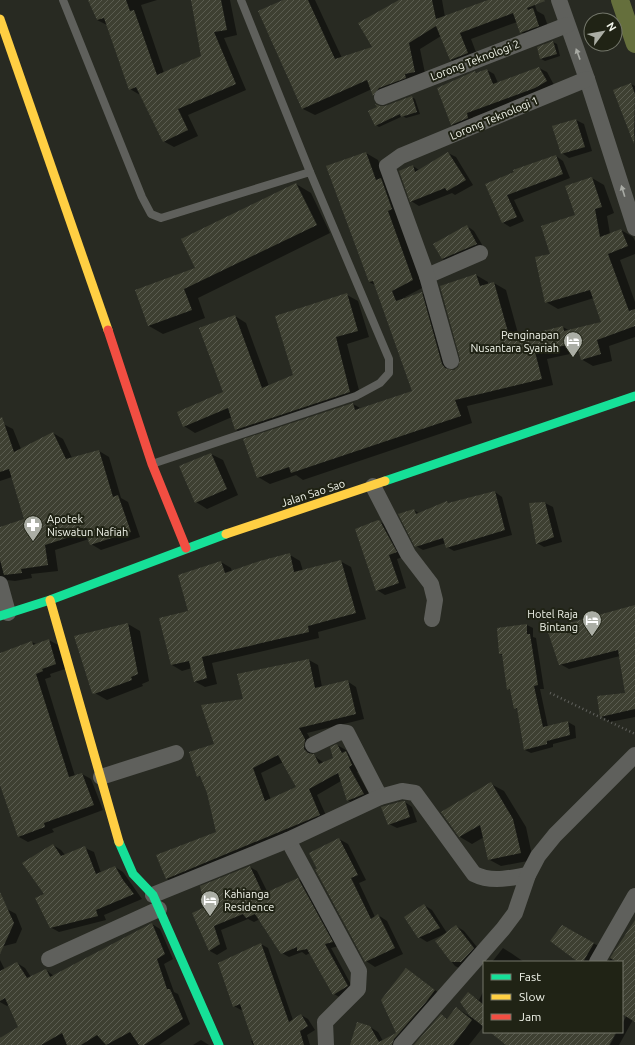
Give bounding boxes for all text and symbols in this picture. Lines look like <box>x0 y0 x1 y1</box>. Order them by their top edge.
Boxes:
north arrow <box>583 12 623 52</box>
text: N <box>604 20 619 33</box>
street label: Lorong Teknologi 2 <box>429 37 521 83</box>
one-way arrow <box>574 48 580 60</box>
street label: Lorong Teknologi 1 <box>448 94 540 142</box>
one-way arrow <box>620 184 626 196</box>
place label: Penginapan Nusantara Syariah <box>471 329 559 354</box>
hotel icon: Penginapan Nusantara Syariah <box>562 330 584 358</box>
street label: Jalan Sao Sao <box>279 477 347 509</box>
place label: Apotek Niswatun Nafiah <box>47 513 128 538</box>
pharmacy icon: Apotek Niswatun Nafiah <box>22 514 44 542</box>
place label: Hotel Raja Bintang <box>527 608 578 633</box>
hotel icon: Hotel Raja Bintang <box>581 609 603 637</box>
place label: Kahianga Residence <box>224 888 274 913</box>
hotel icon: Kahianga Residence <box>199 889 221 917</box>
legend <box>483 961 623 1033</box>
text: Fast <box>519 970 541 983</box>
text: Slow <box>519 990 545 1003</box>
text: Jam <box>519 1010 541 1023</box>

